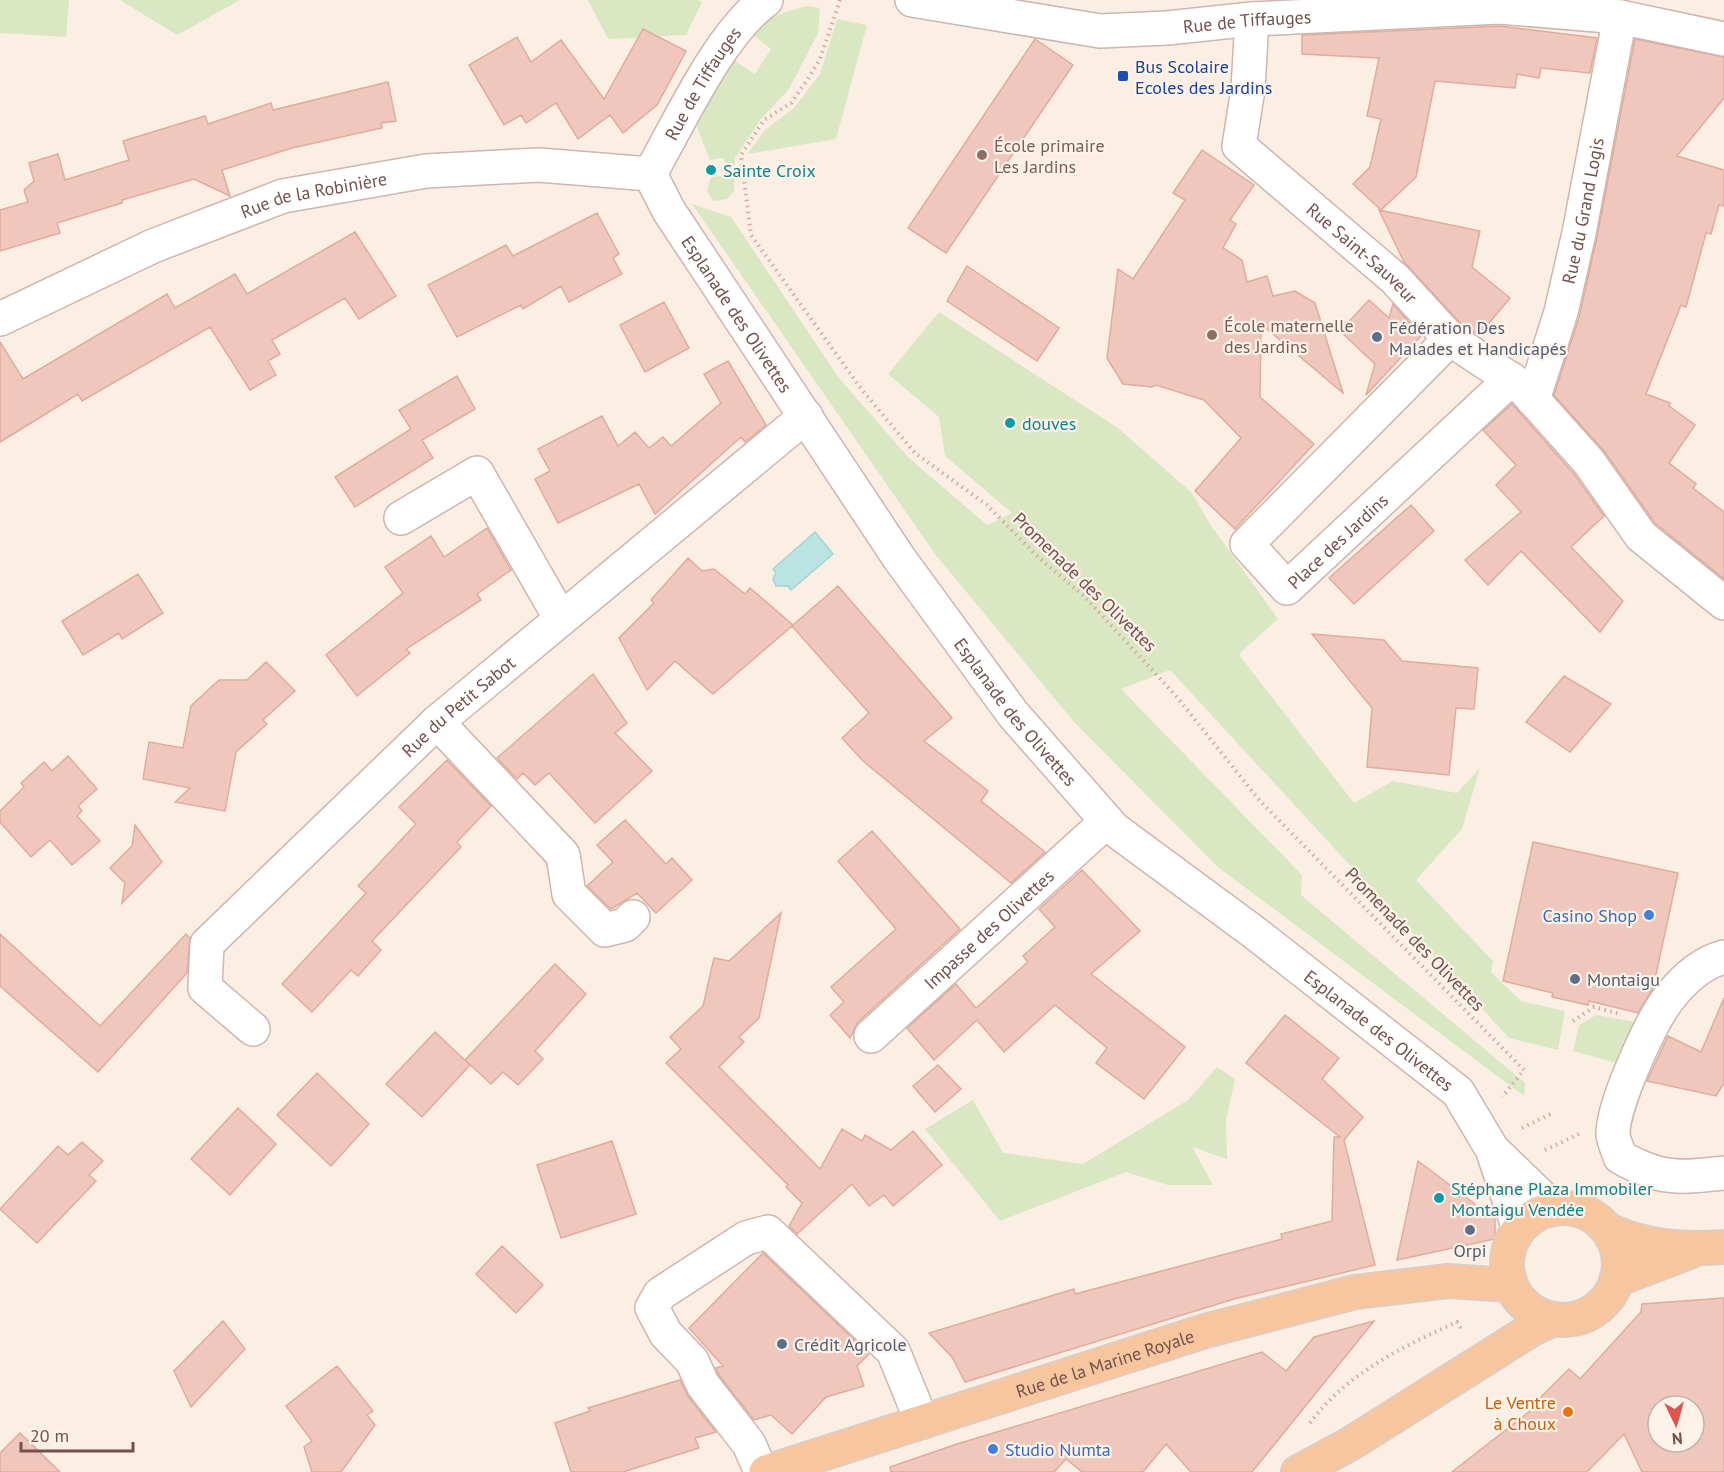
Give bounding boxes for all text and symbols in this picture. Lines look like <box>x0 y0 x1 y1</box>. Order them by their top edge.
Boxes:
street label: Rue de Tiffauges <box>1182 5 1312 38</box>
street label: Rue de Tiffauges <box>659 22 746 144</box>
place label: Bus Scolaire Ecoles des Jardins <box>1135 55 1272 99</box>
marker: Bus Scolaire Ecoles des Jardins <box>1116 69 1130 83</box>
place label: École primaire Les Jardins <box>994 134 1105 178</box>
street label: Rue du Grand Logis <box>1556 136 1608 286</box>
marker: École primaire Les Jardins <box>975 148 989 162</box>
place label: Sainte Croix <box>723 159 816 182</box>
marker: Sainte Croix <box>704 163 718 177</box>
street label: Rue de la Robinière <box>237 167 389 223</box>
street label: Rue Saint-Sauveur <box>1302 197 1423 308</box>
street label: Esplanade des Olivettes <box>677 231 798 397</box>
place label: École maternelle des Jardins <box>1224 314 1354 358</box>
place label: Fédération Des Malades et Handicapés <box>1389 316 1567 360</box>
marker: École maternelle des Jardins <box>1205 328 1219 342</box>
marker: Fédération Des Malades et Handicapés <box>1370 330 1384 344</box>
place label: douves <box>1022 412 1076 435</box>
marker: douves <box>1003 416 1017 430</box>
street label: Place des Jardins <box>1282 488 1393 593</box>
street label: Promenade des Olivettes <box>1008 507 1162 657</box>
street label: Esplanade des Olivettes <box>949 633 1082 791</box>
street label: Rue du Petit Sabot <box>396 651 519 762</box>
street label: Promenade des Olivettes <box>1340 862 1490 1016</box>
street label: Impasse des Olivettes <box>919 864 1058 994</box>
place label: Casino Shop <box>1543 904 1637 927</box>
marker: Casino Shop <box>1642 908 1656 922</box>
street label: Esplanade des Olivettes <box>1300 965 1458 1096</box>
place label: Montaigu <box>1587 968 1660 991</box>
marker: Montaigu <box>1568 972 1582 986</box>
place label: Stéphane Plaza Immobiler Montaigu Vendée <box>1451 1177 1653 1221</box>
marker: Stéphane Plaza Immobiler Montaigu Vendée <box>1432 1191 1446 1205</box>
marker: Orpi <box>1463 1223 1477 1237</box>
place label: Orpi <box>1454 1239 1487 1262</box>
street label: Rue de la Marine Royale <box>1013 1324 1197 1403</box>
place label: Crédit Agricole <box>794 1333 907 1356</box>
marker: Crédit Agricole <box>775 1337 789 1351</box>
place label: Le Ventre à Choux <box>1485 1391 1556 1435</box>
north arrow <box>1646 1394 1706 1454</box>
marker: Le Ventre à Choux <box>1561 1405 1575 1419</box>
scale bar <box>21 1415 134 1453</box>
text: 20 m <box>30 1424 69 1447</box>
text: N <box>1671 1429 1683 1449</box>
place label: Studio Numta <box>1005 1438 1111 1461</box>
marker: Studio Numta <box>986 1442 1000 1456</box>

